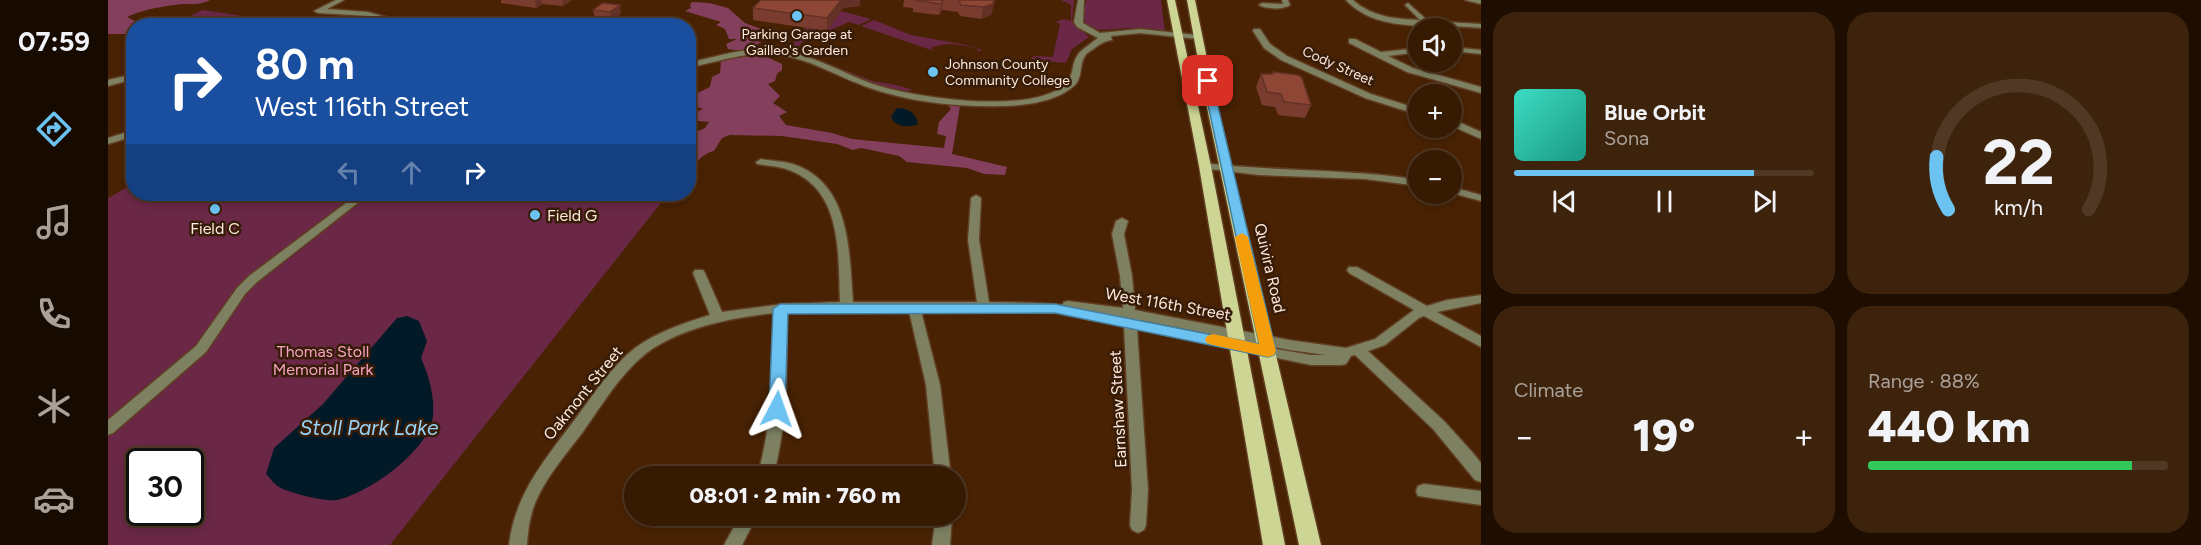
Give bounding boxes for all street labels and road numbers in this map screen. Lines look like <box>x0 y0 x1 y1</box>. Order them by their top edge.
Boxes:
street label: Cody Street <box>1300 43 1376 89</box>
street label: Quivira Road <box>1250 221 1290 315</box>
street label: West 116th Street <box>1104 284 1232 324</box>
street label: Oakmont Street <box>539 342 627 444</box>
street label: Earnshaw Street <box>1105 350 1131 468</box>

